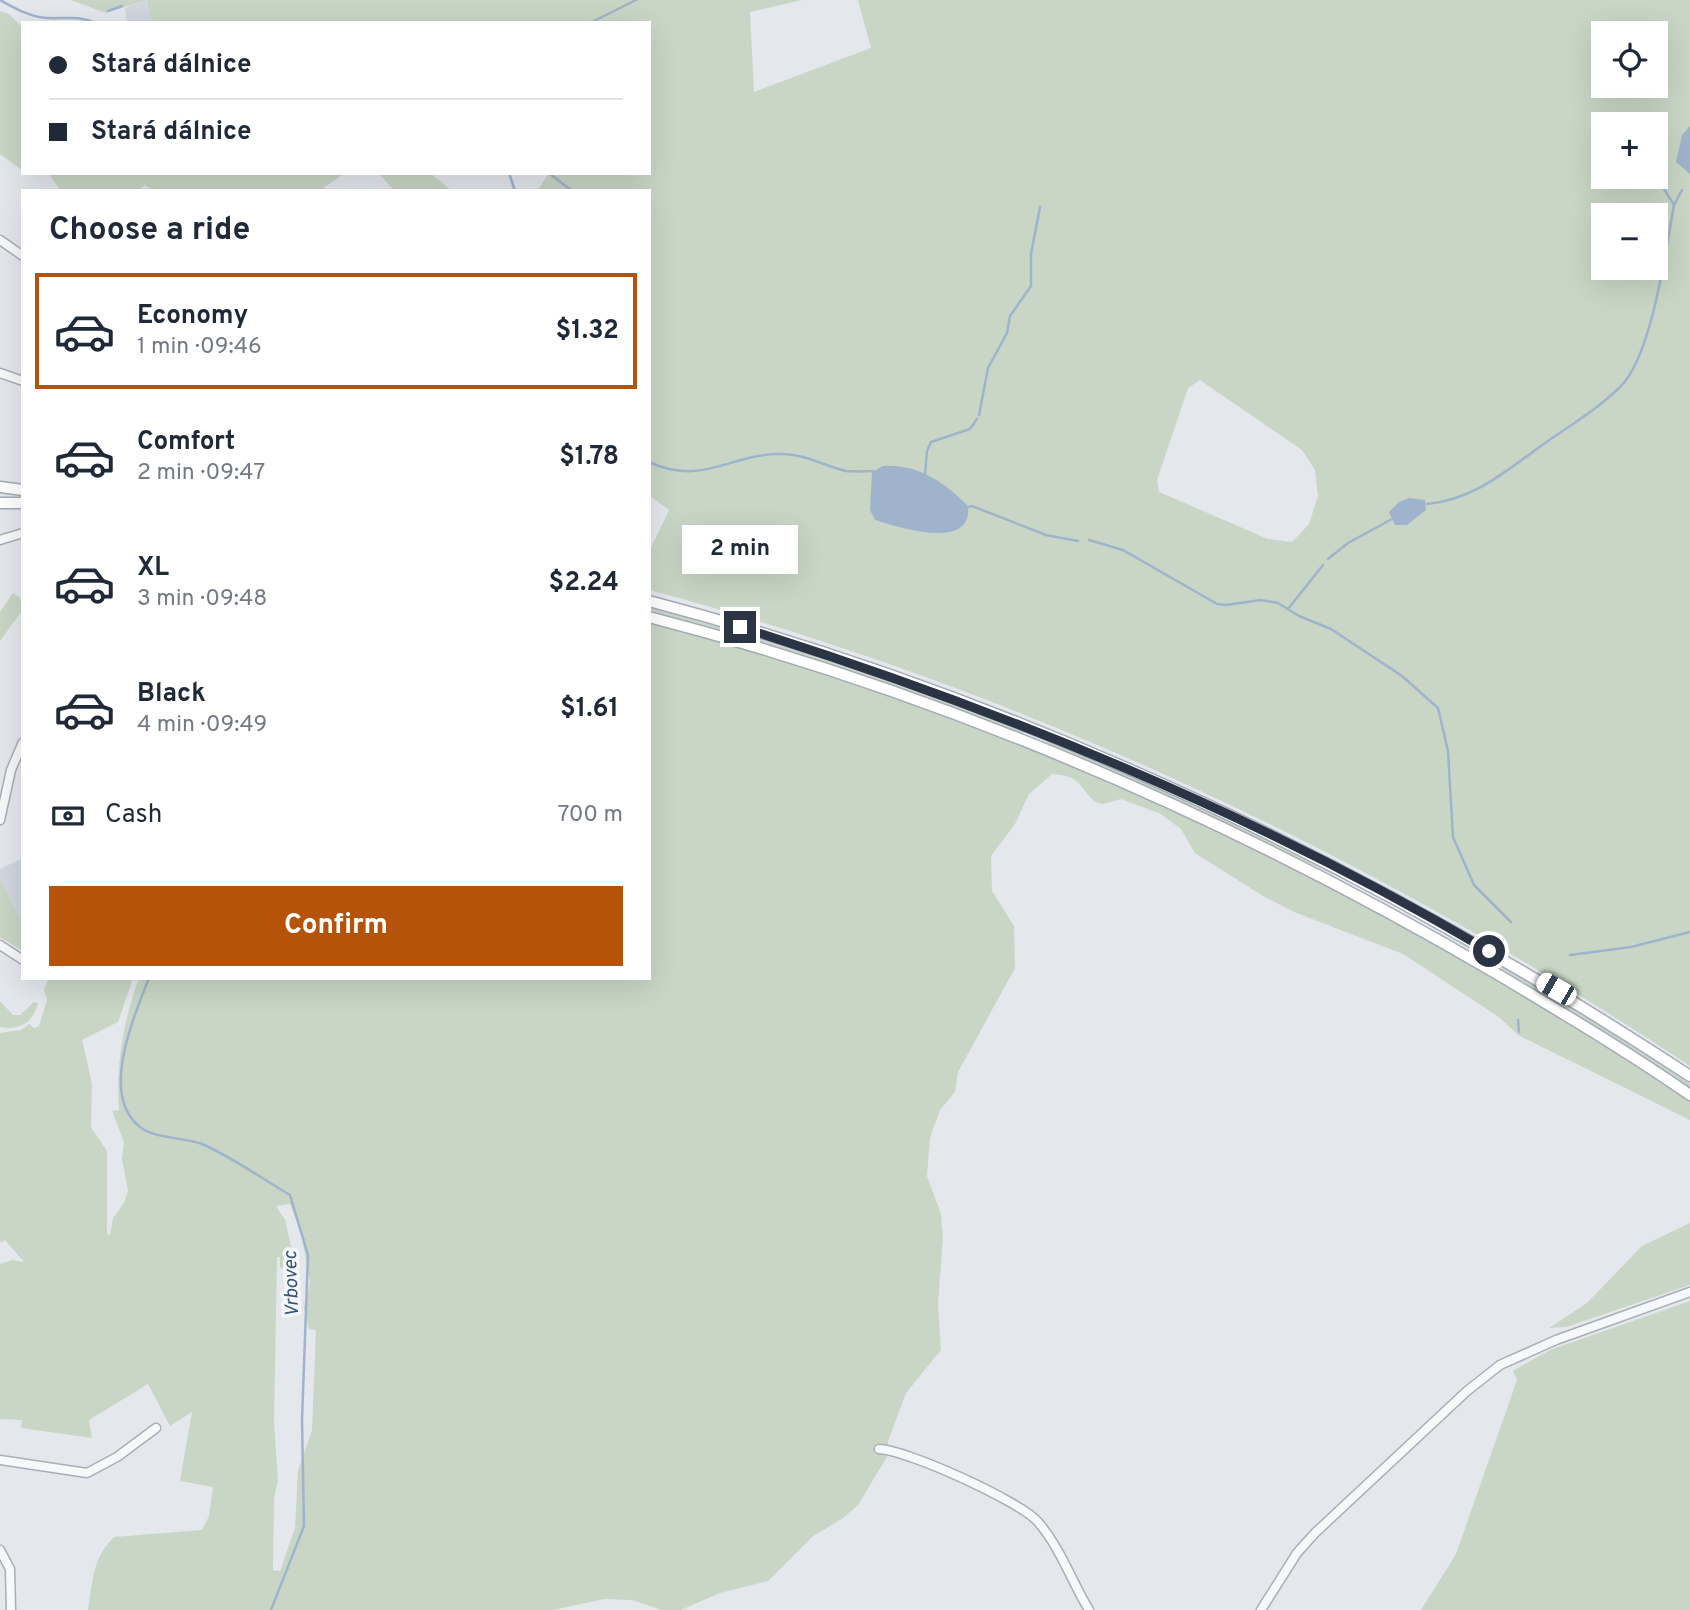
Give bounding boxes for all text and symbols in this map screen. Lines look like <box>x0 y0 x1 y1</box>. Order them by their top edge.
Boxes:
map controls <box>1591 21 1668 280</box>
button: locate <box>1591 21 1668 98</box>
text: Stará dálnice <box>91 49 252 82</box>
button: + <box>1591 112 1668 189</box>
text: Stará dálnice <box>91 116 252 149</box>
button: − <box>1591 203 1668 280</box>
text: Choose a ride <box>49 211 250 251</box>
icon: car <box>53 300 116 363</box>
text: Economy <box>137 300 248 333</box>
text: $1.32 <box>556 315 619 348</box>
text: 1 min · 09:46 <box>137 333 262 362</box>
icon: car <box>53 426 116 489</box>
text: Comfort <box>137 426 235 459</box>
text: $1.78 <box>559 441 619 474</box>
text: 2 min · 09:47 <box>137 459 265 488</box>
callout: 2 min <box>682 526 798 574</box>
text: 2 min <box>710 535 770 564</box>
icon: car <box>53 552 116 615</box>
text: XL <box>137 552 169 585</box>
text: $2.24 <box>548 567 619 600</box>
text: 3 min · 09:48 <box>137 585 267 614</box>
route end <box>724 611 756 643</box>
icon: car <box>53 678 116 741</box>
text: Black <box>137 678 206 711</box>
text: $1.61 <box>560 693 619 726</box>
text: 4 min · 09:49 <box>137 711 267 740</box>
icon: cash <box>49 797 87 835</box>
text: Cash <box>105 799 162 832</box>
text: 700 m <box>557 801 623 830</box>
button: Confirm <box>49 886 623 966</box>
route start <box>1473 935 1505 967</box>
car <box>1533 969 1580 1009</box>
water label: Vrbovec <box>279 1250 305 1318</box>

